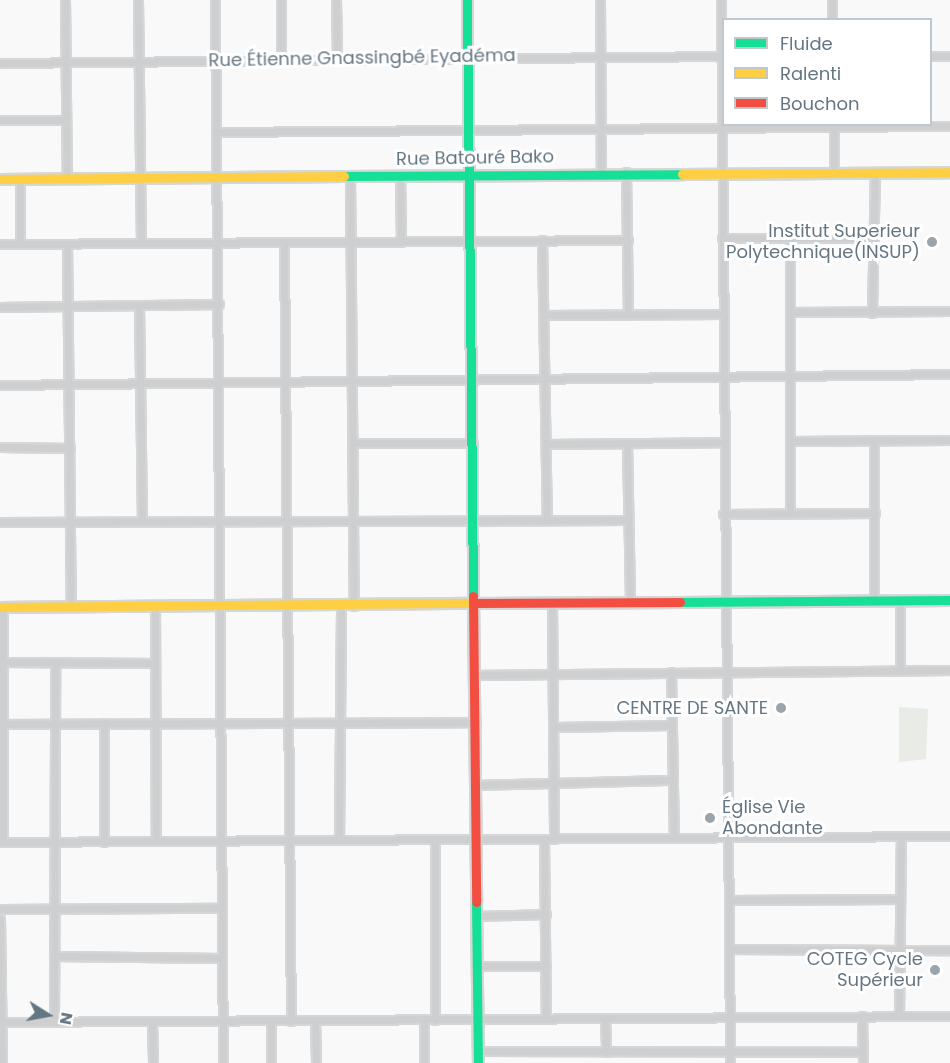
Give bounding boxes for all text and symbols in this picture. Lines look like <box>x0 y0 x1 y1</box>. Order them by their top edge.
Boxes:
legend <box>722 18 932 126</box>
text: Fluide <box>780 31 833 56</box>
street label: Rue Étienne Gnassingbé Eyadéma <box>208 45 516 71</box>
text: Ralenti <box>780 61 841 86</box>
text: Bouchon <box>780 91 860 116</box>
street label: Rue Batouré Bako <box>396 146 554 170</box>
place label: Institut Superieur Polytechnique(INSUP) <box>726 221 920 264</box>
marker: Institut Superieur Polytechnique(INSUP) <box>925 235 939 249</box>
place label: CENTRE DE SANTE <box>616 697 768 719</box>
marker: CENTRE DE SANTE <box>772 699 790 717</box>
place label: Église Vie Abondante <box>722 797 823 840</box>
marker: Église Vie Abondante <box>703 811 717 825</box>
place label: COTEG Cycle Supérieur <box>807 949 923 992</box>
marker: COTEG Cycle Supérieur <box>928 963 942 977</box>
north arrow <box>18 985 78 1045</box>
text: N <box>54 1010 79 1027</box>

